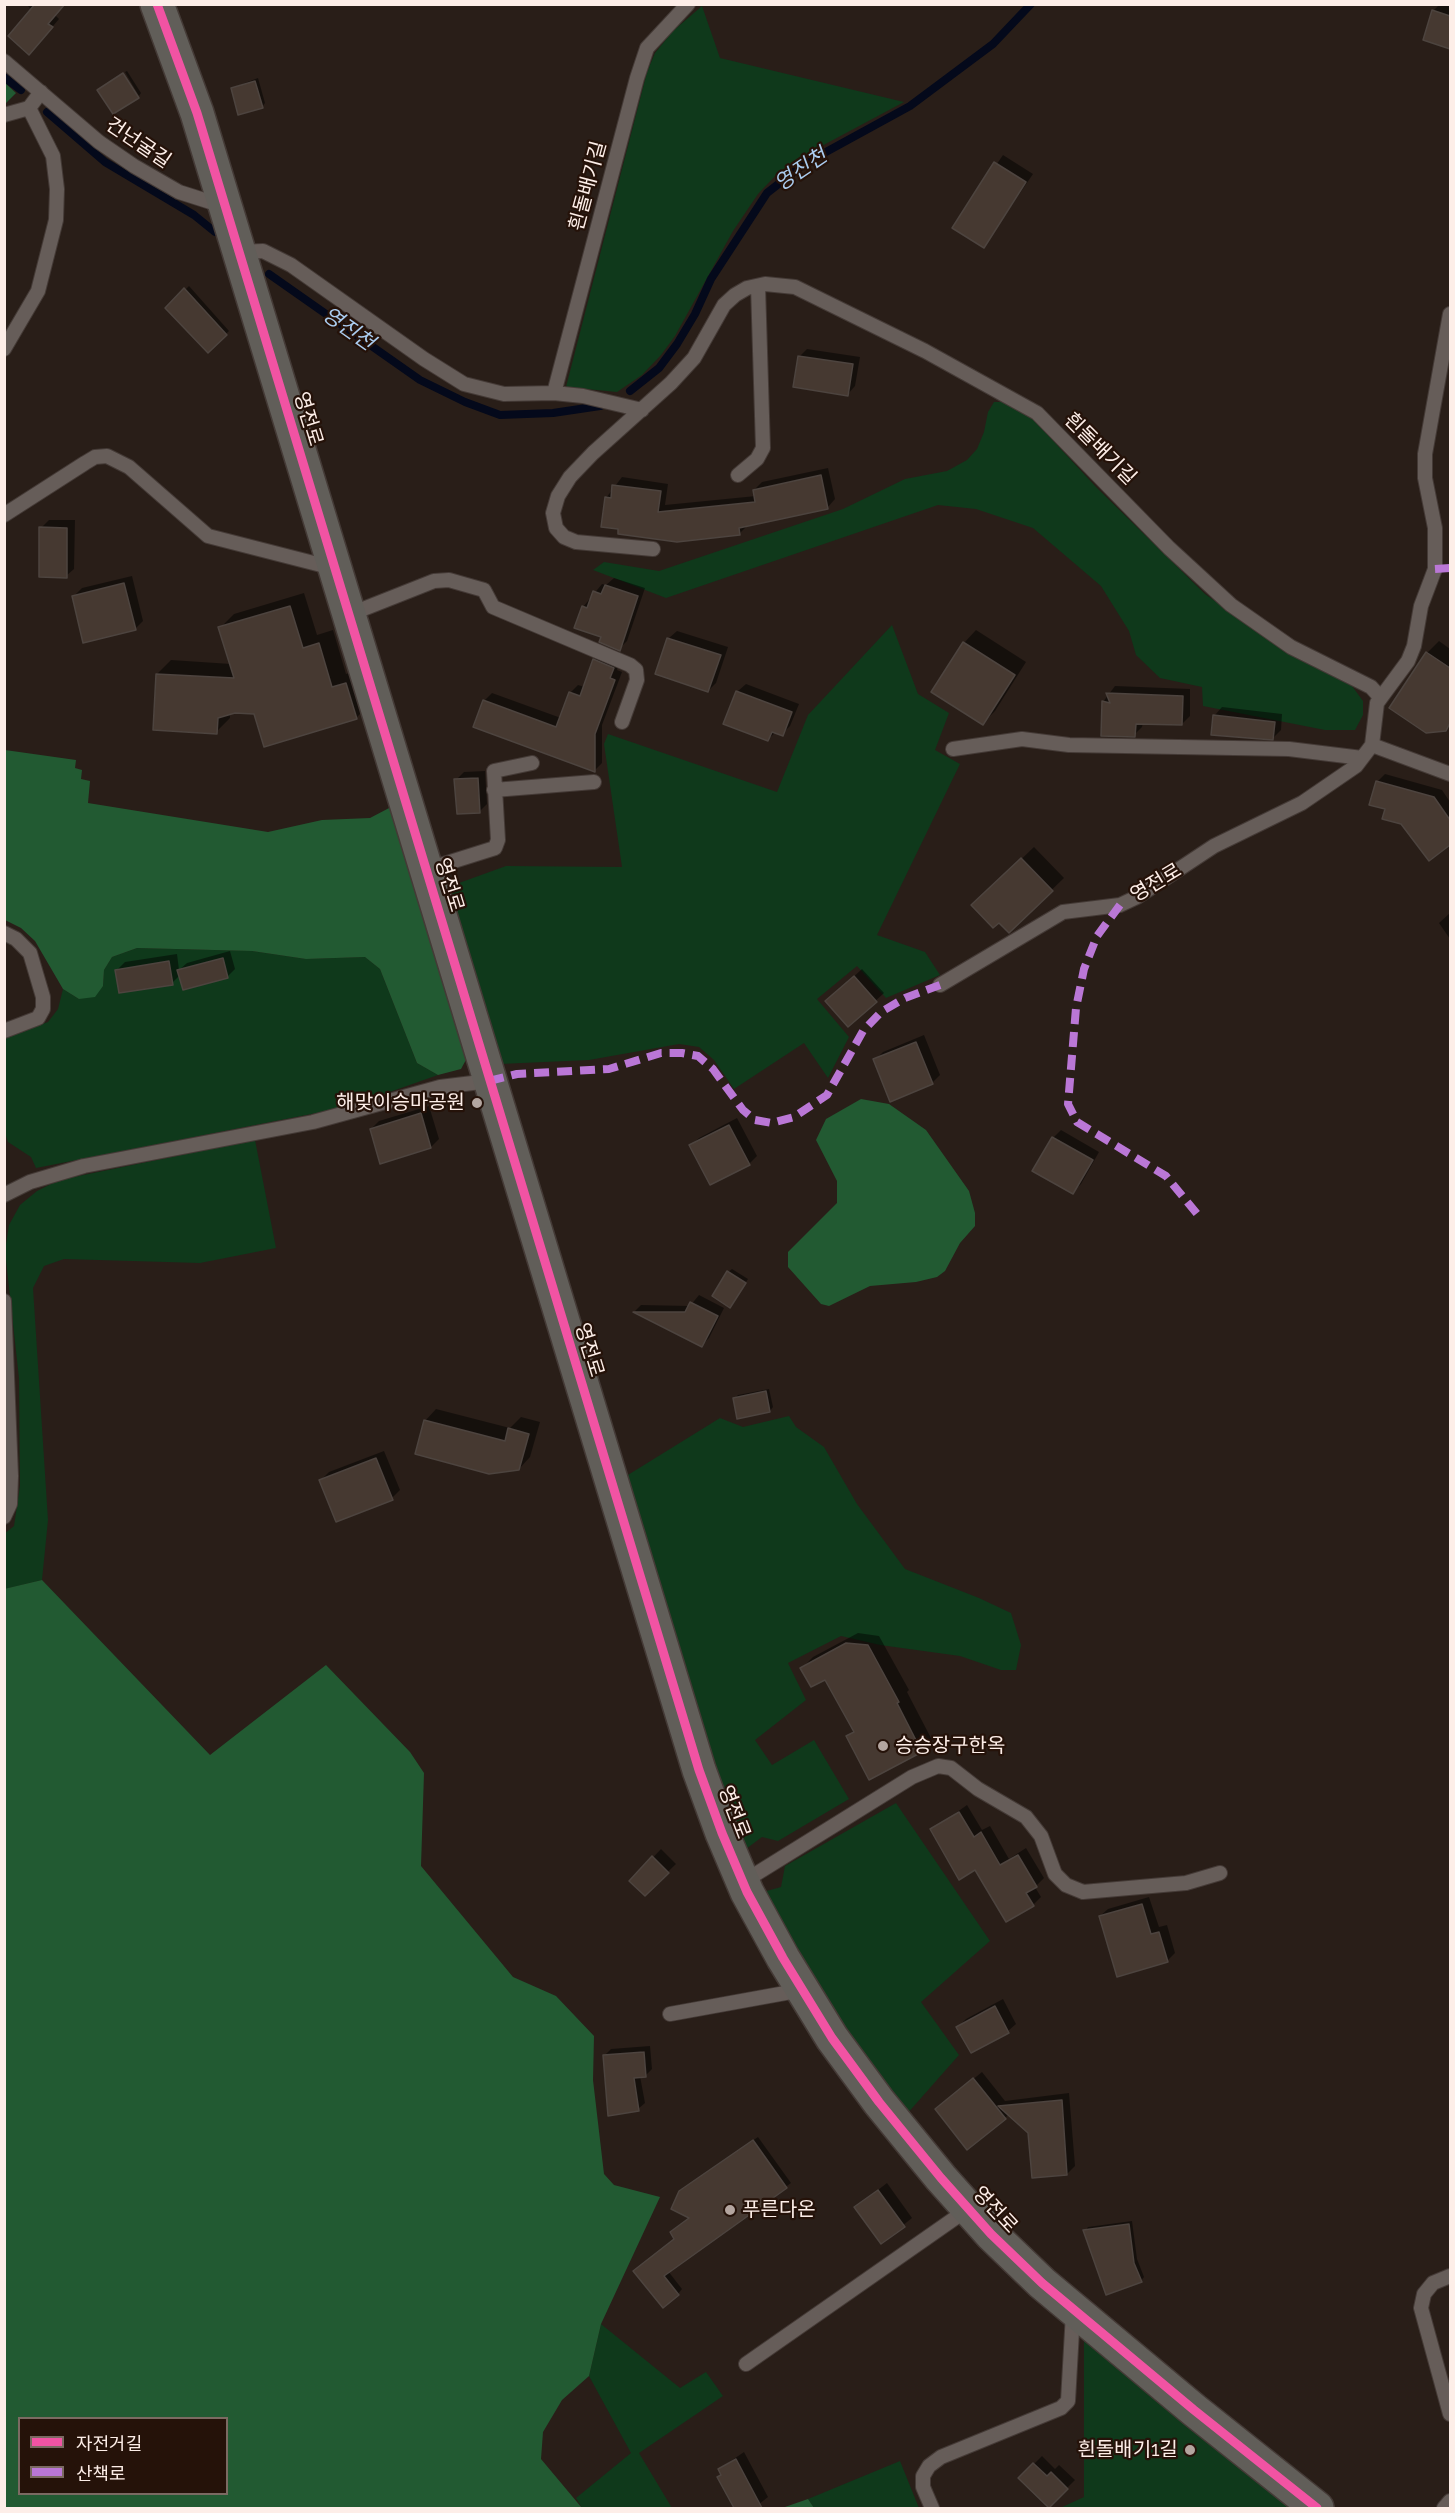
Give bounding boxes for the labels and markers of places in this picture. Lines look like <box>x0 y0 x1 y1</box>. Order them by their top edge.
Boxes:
place label: 해맞이승마공원 <box>336 1091 465 1115</box>
marker: 해맞이승마공원 <box>470 1096 484 1110</box>
place label: 승승장구한옥 <box>895 1734 1005 1758</box>
marker: 승승장구한옥 <box>876 1739 890 1753</box>
place label: 푸른다온 <box>742 2198 816 2222</box>
marker: 푸른다온 <box>723 2203 737 2217</box>
place label: 흰돌배기1길 <box>1077 2438 1178 2462</box>
marker: 흰돌배기1길 <box>1183 2443 1197 2457</box>

